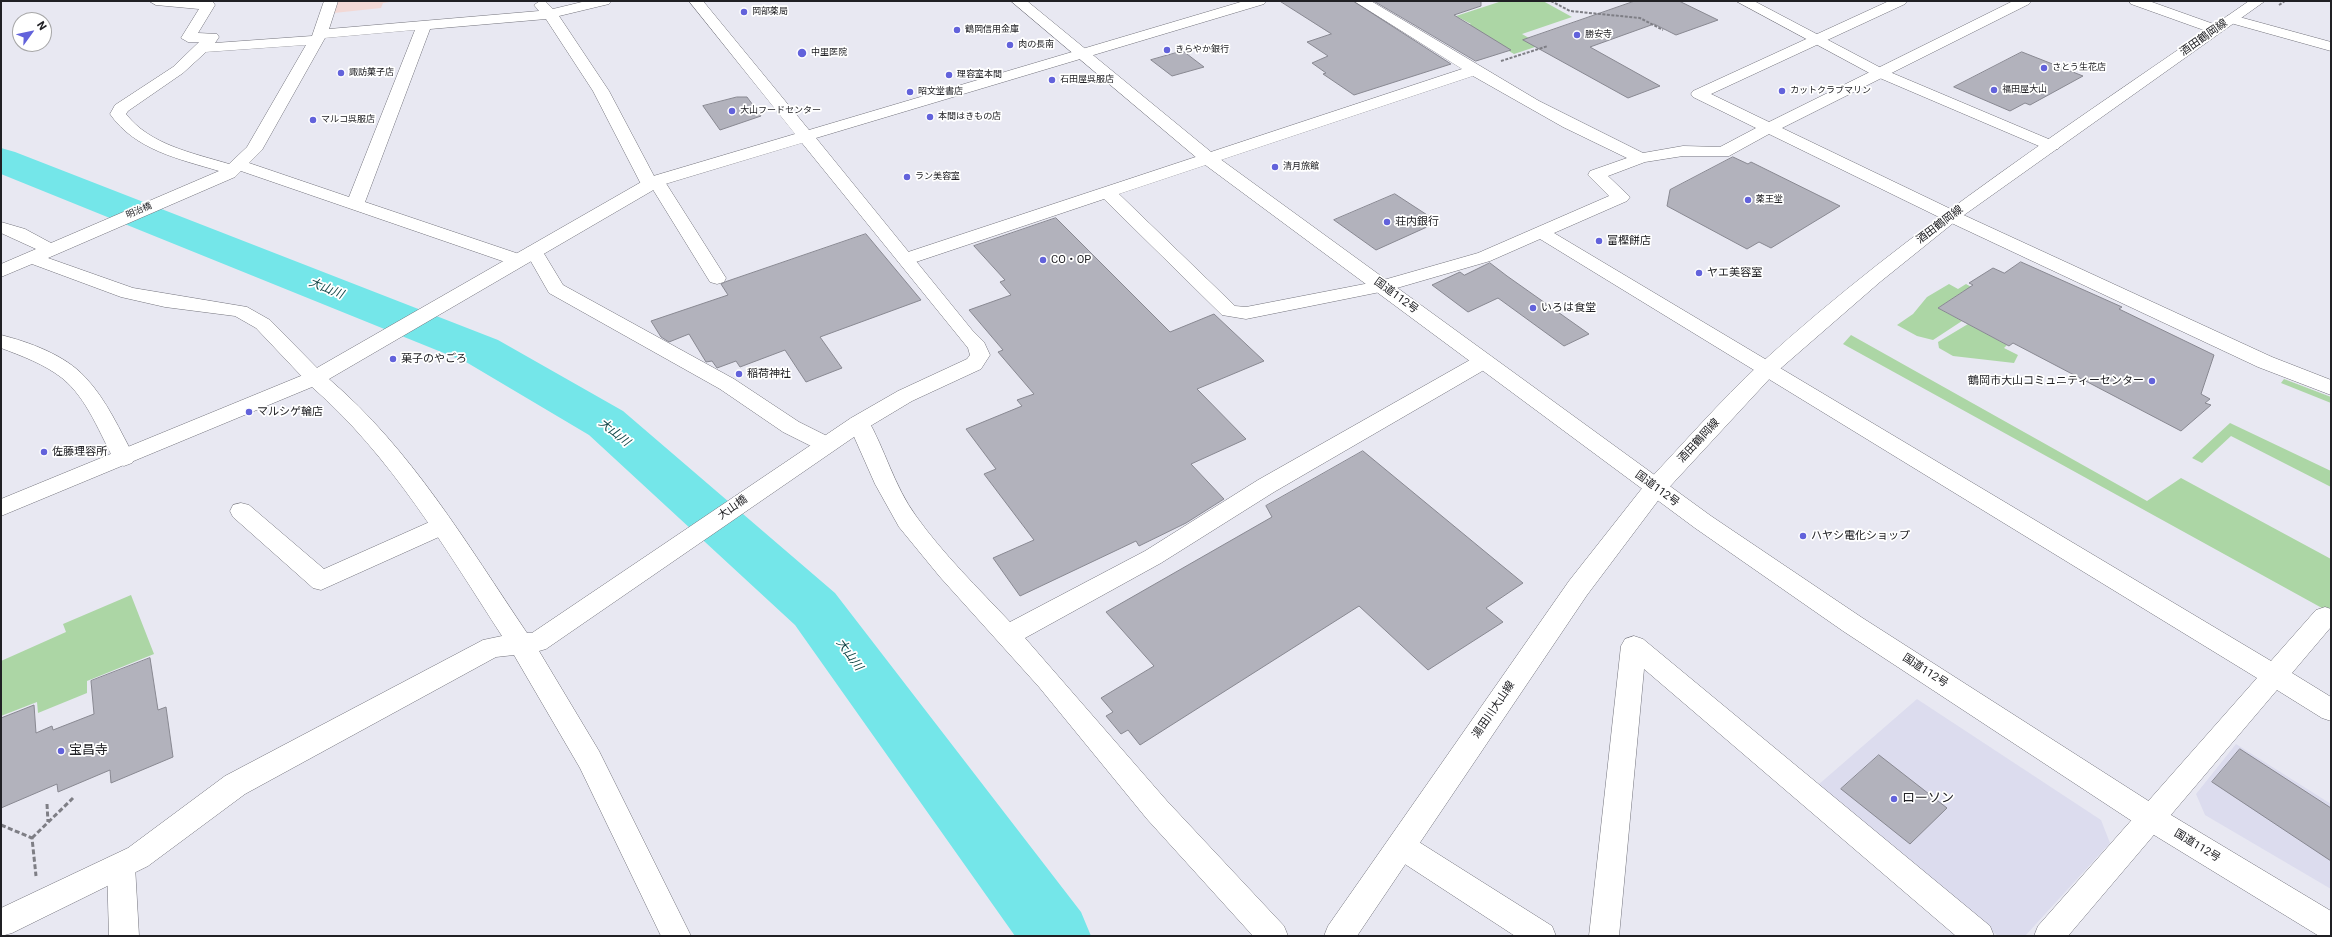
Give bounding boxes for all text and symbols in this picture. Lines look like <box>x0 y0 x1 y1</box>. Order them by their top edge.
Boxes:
marker: 岡部薬局 <box>739 7 749 17</box>
place label: 岡部薬局 <box>752 7 788 17</box>
north arrow <box>12 12 52 52</box>
street label: 酒田鶴岡線 <box>2178 17 2230 59</box>
text: N <box>34 19 49 33</box>
marker: 鶴岡信用金庫 <box>952 25 962 35</box>
place label: 鶴岡信用金庫 <box>965 25 1019 35</box>
marker: 勝安寺 <box>1572 30 1582 40</box>
place label: 勝安寺 <box>1585 30 1612 40</box>
marker: 肉の長南 <box>1005 40 1015 50</box>
place label: 肉の長南 <box>1018 40 1054 50</box>
marker: きらやか銀行 <box>1162 45 1172 55</box>
place label: きらやか銀行 <box>1175 45 1229 55</box>
marker: 中里医院 <box>796 47 808 59</box>
place label: 中里医院 <box>811 48 847 58</box>
marker: さとう生花店 <box>2039 63 2049 73</box>
place label: さとう生花店 <box>2052 63 2106 73</box>
marker: 諏訪菓子店 <box>336 68 346 78</box>
place label: 諏訪菓子店 <box>349 68 394 78</box>
marker: 理容室本間 <box>944 70 954 80</box>
place label: 理容室本間 <box>957 70 1002 80</box>
marker: 石田屋呉服店 <box>1047 75 1057 85</box>
place label: 石田屋呉服店 <box>1060 75 1114 85</box>
marker: 福田屋大山 <box>1989 85 1999 95</box>
place label: 福田屋大山 <box>2002 85 2047 95</box>
marker: カットクラブマリン <box>1777 86 1787 96</box>
place label: カットクラブマリン <box>1790 86 1871 96</box>
marker: 昭文堂書店 <box>905 87 915 97</box>
place label: 昭文堂書店 <box>918 87 963 97</box>
marker: 大山フードセンター <box>727 106 737 116</box>
place label: 大山フードセンター <box>740 106 821 116</box>
marker: 本間はきもの店 <box>925 112 935 122</box>
place label: 本間はきもの店 <box>938 112 1001 122</box>
marker: マルコ呉服店 <box>308 115 318 125</box>
place label: マルコ呉服店 <box>321 115 375 125</box>
marker: 清月旅館 <box>1270 162 1280 172</box>
place label: 清月旅館 <box>1283 162 1319 172</box>
marker: ラン美容室 <box>902 172 912 182</box>
place label: ラン美容室 <box>915 172 960 182</box>
marker: 薬王堂 <box>1743 195 1753 205</box>
place label: 薬王堂 <box>1756 195 1783 205</box>
street label: 明治橋 <box>124 201 154 221</box>
street label: 酒田鶴岡線 <box>1914 203 1966 247</box>
place label: 荘内銀行 <box>1395 215 1439 229</box>
marker: 荘内銀行 <box>1382 217 1392 227</box>
place label: 富樫餅店 <box>1607 234 1651 248</box>
marker: 富樫餅店 <box>1594 236 1604 246</box>
place label: CO・OP <box>1051 253 1091 267</box>
marker: CO・OP <box>1038 255 1048 265</box>
place label: ヤエ美容室 <box>1707 266 1762 280</box>
marker: ヤエ美容室 <box>1694 268 1704 278</box>
water label: 大山川 <box>307 276 345 302</box>
street label: 国道112号 <box>1371 276 1421 316</box>
place label: いろは食堂 <box>1541 301 1596 315</box>
marker: いろは食堂 <box>1528 303 1538 313</box>
place label: 菓子のやごろ <box>401 352 467 366</box>
marker: 菓子のやごろ <box>388 354 398 364</box>
place label: 稲荷神社 <box>747 367 791 381</box>
marker: 稲荷神社 <box>734 369 744 379</box>
place label: 鶴岡市大山コミュニティーセンター <box>1968 374 2144 388</box>
marker: 鶴岡市大山コミュニティーセンター <box>2147 376 2157 386</box>
place label: マルシゲ輪店 <box>257 405 323 419</box>
marker: マルシゲ輪店 <box>244 407 254 417</box>
water label: 大山川 <box>595 416 633 450</box>
street label: 酒田鶴岡線 <box>1675 416 1723 466</box>
place label: 佐藤理容所 <box>52 445 107 459</box>
marker: 佐藤理容所 <box>39 447 49 457</box>
street label: 国道112号 <box>1632 469 1682 509</box>
street label: 大山橋 <box>716 493 750 523</box>
place label: ハヤシ電化ショップ <box>1811 529 1910 543</box>
marker: ハヤシ電化ショップ <box>1798 531 1808 541</box>
water label: 大山川 <box>833 636 865 674</box>
street label: 国道112号 <box>1900 651 1950 691</box>
street label: 湯田川大山線 <box>1470 679 1518 741</box>
place label: 宝昌寺 <box>69 743 108 759</box>
marker: 宝昌寺 <box>56 746 66 756</box>
place label: ローソン <box>1902 791 1954 807</box>
marker: ローソン <box>1889 794 1899 804</box>
street label: 国道112号 <box>2172 827 2222 865</box>

